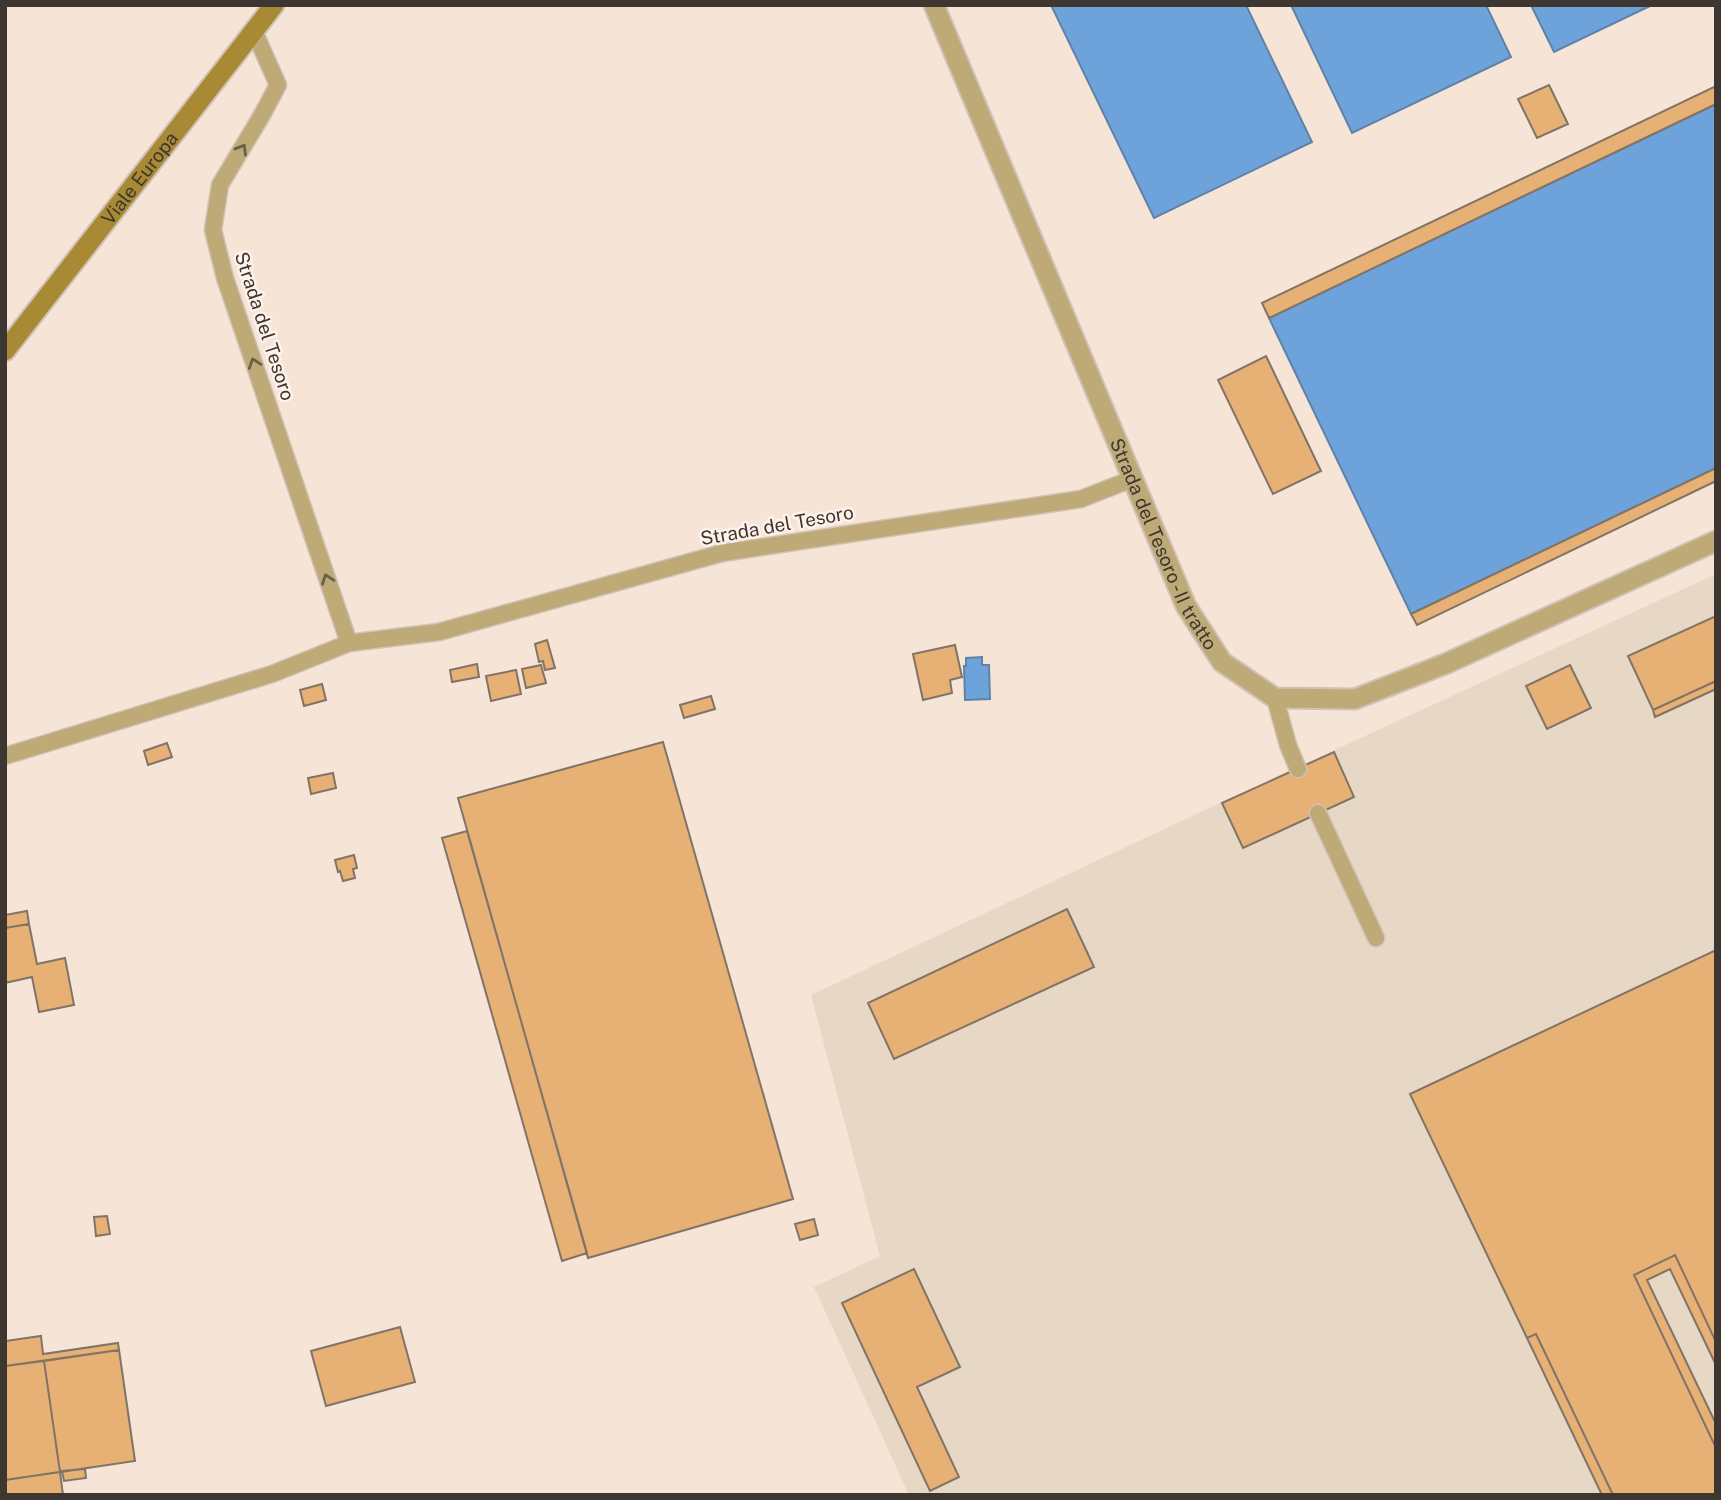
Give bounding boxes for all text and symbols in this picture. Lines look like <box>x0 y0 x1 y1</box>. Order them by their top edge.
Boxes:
street label: Viale Europa <box>97 127 182 229</box>
one-way arrow <box>234 143 247 156</box>
street label: Strada del Tesoro <box>231 249 299 403</box>
one-way arrow <box>248 358 262 370</box>
street label: Strada del Tesoro - II tratto <box>1106 435 1222 654</box>
street label: Strada del Tesoro <box>699 501 855 549</box>
one-way arrow <box>321 573 335 585</box>

